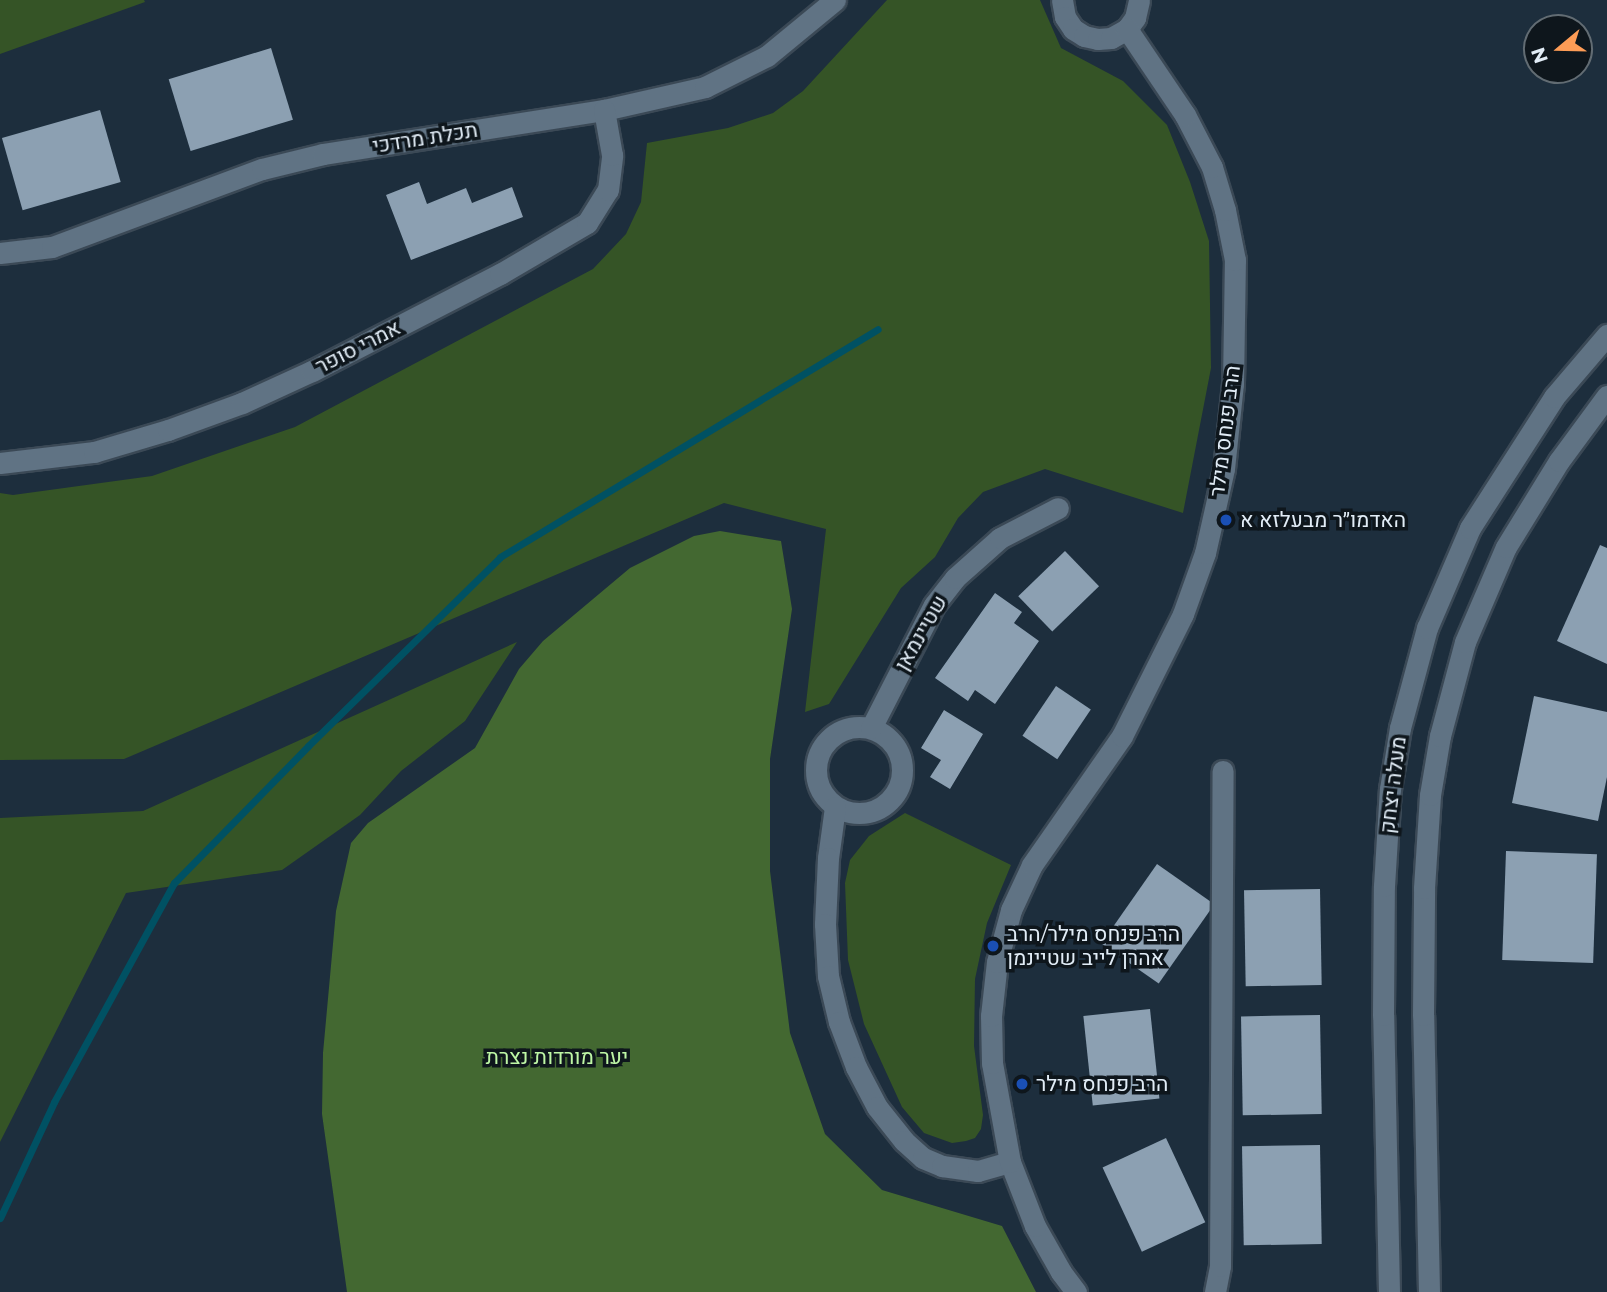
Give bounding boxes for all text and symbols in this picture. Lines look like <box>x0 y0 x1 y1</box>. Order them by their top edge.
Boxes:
north arrow <box>1523 14 1593 84</box>
text: N <box>1526 44 1553 66</box>
street label: תכלת מרדכי <box>371 117 479 159</box>
street label: אמרי סופר <box>311 315 405 379</box>
street label: הרב פנחס מילר <box>1204 364 1246 498</box>
place label: האדמו״ר מבעלזא א <box>1240 507 1406 533</box>
marker: האדמו״ר מבעלזא א <box>1218 512 1234 528</box>
street label: שטיינמאן <box>889 591 953 675</box>
street label: מעלה יצחק <box>1375 735 1411 835</box>
place label: הרב פנחס מילר/הרב אהרן לייב שטיינמן <box>1007 921 1180 971</box>
marker: הרב פנחס מילר/הרב אהרן לייב שטיינמן <box>985 938 1001 954</box>
park label: יער מורדות נצרת <box>486 1044 628 1070</box>
place label: הרב פנחס מילר <box>1036 1071 1168 1097</box>
marker: הרב פנחס מילר <box>1014 1076 1030 1092</box>

